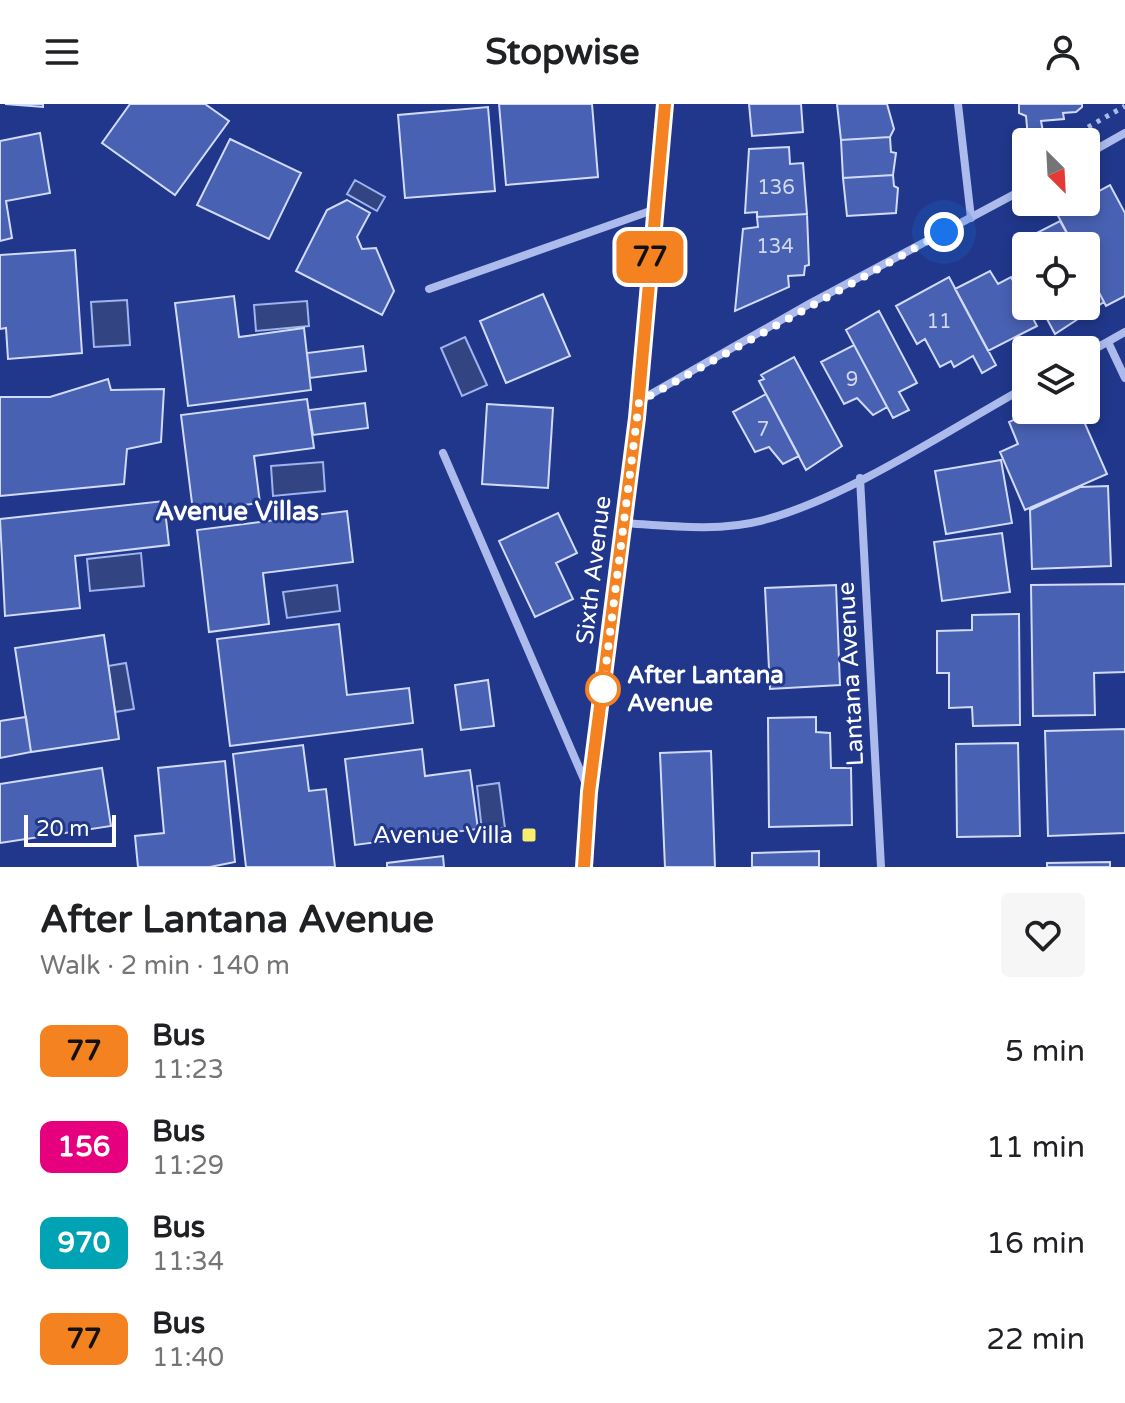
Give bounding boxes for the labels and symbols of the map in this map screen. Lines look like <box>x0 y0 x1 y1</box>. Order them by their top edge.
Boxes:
north arrow <box>1012 128 1100 216</box>
house number: 136 <box>757 176 795 200</box>
your location <box>924 212 964 252</box>
line badge: 77 <box>614 231 686 283</box>
house number: 134 <box>756 235 794 259</box>
house number: 11 <box>926 310 952 334</box>
house number: 9 <box>846 368 858 392</box>
house number: 7 <box>757 418 769 442</box>
street label: Sixth Avenue <box>571 494 617 646</box>
district label: Avenue Villas <box>155 496 319 527</box>
street label: Lantana Avenue <box>832 581 870 767</box>
place label: After Lantana Avenue <box>627 661 784 718</box>
marker: After Lantana Avenue <box>586 672 620 706</box>
scale bar <box>24 811 116 847</box>
place label: Avenue Villa <box>373 821 513 850</box>
marker: Avenue Villa <box>520 826 538 844</box>

